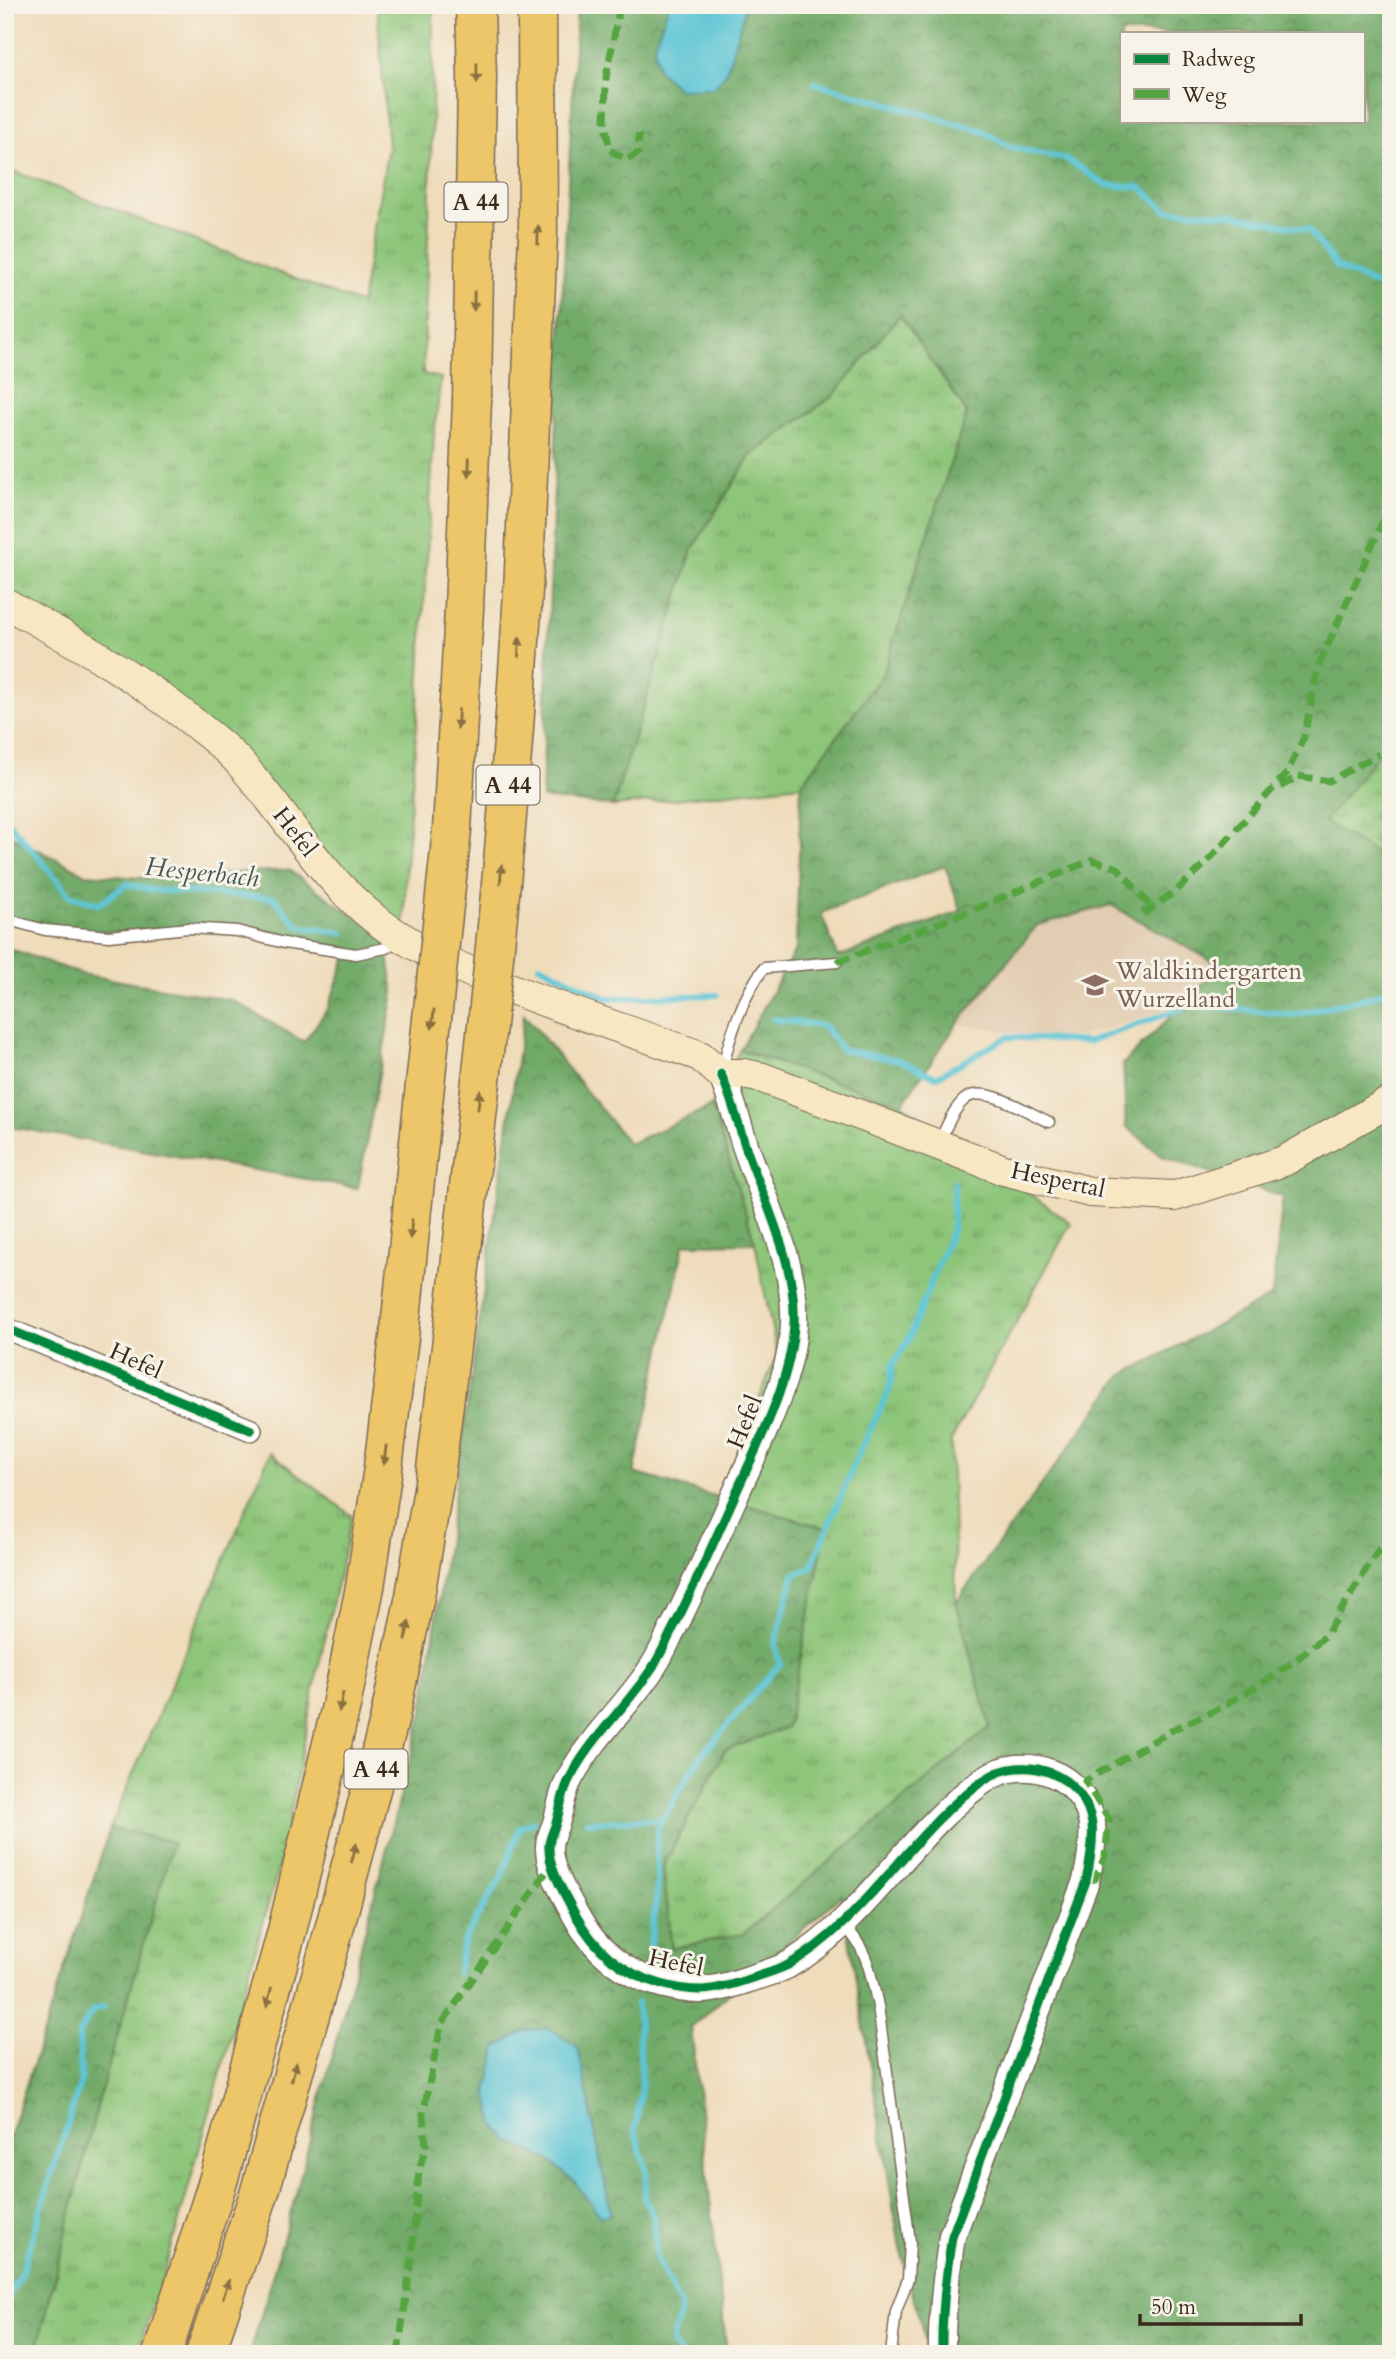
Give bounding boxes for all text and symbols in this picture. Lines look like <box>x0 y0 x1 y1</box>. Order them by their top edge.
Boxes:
legend <box>1120 32 1364 122</box>
text: Radweg <box>1182 45 1255 74</box>
one-way arrow <box>471 63 483 85</box>
text: Weg <box>1181 81 1227 110</box>
road number: A 44 <box>444 182 508 222</box>
one-way arrow <box>532 224 543 246</box>
one-way arrow <box>468 290 480 312</box>
one-way arrow <box>464 457 475 479</box>
one-way arrow <box>514 636 525 658</box>
one-way arrow <box>452 708 463 730</box>
road number: A 44 <box>476 765 540 804</box>
street label: Hefel <box>265 800 325 864</box>
water label: Hesperbach <box>143 849 261 895</box>
one-way arrow <box>496 863 507 885</box>
place label: Waldkindergarten Wurzelland <box>1115 955 1302 1016</box>
school or university icon: Waldkindergarten Wurzelland <box>1080 970 1110 1000</box>
one-way arrow <box>428 1008 439 1030</box>
one-way arrow <box>473 1089 484 1111</box>
street label: Hespertal <box>1008 1154 1108 1206</box>
one-way arrow <box>405 1218 416 1240</box>
street label: Hefel <box>104 1335 168 1387</box>
street label: Hefel <box>719 1390 771 1454</box>
one-way arrow <box>379 1444 390 1466</box>
one-way arrow <box>402 1620 413 1642</box>
one-way arrow <box>336 1691 347 1713</box>
road number: A 44 <box>344 1750 408 1788</box>
one-way arrow <box>349 1841 360 1863</box>
street label: Hefel <box>646 1941 706 1985</box>
one-way arrow <box>263 1986 273 2007</box>
one-way arrow <box>289 2061 299 2082</box>
one-way arrow <box>222 2279 232 2300</box>
scale bar <box>1140 2282 1302 2326</box>
text: 50 m <box>1151 2293 1196 2322</box>

